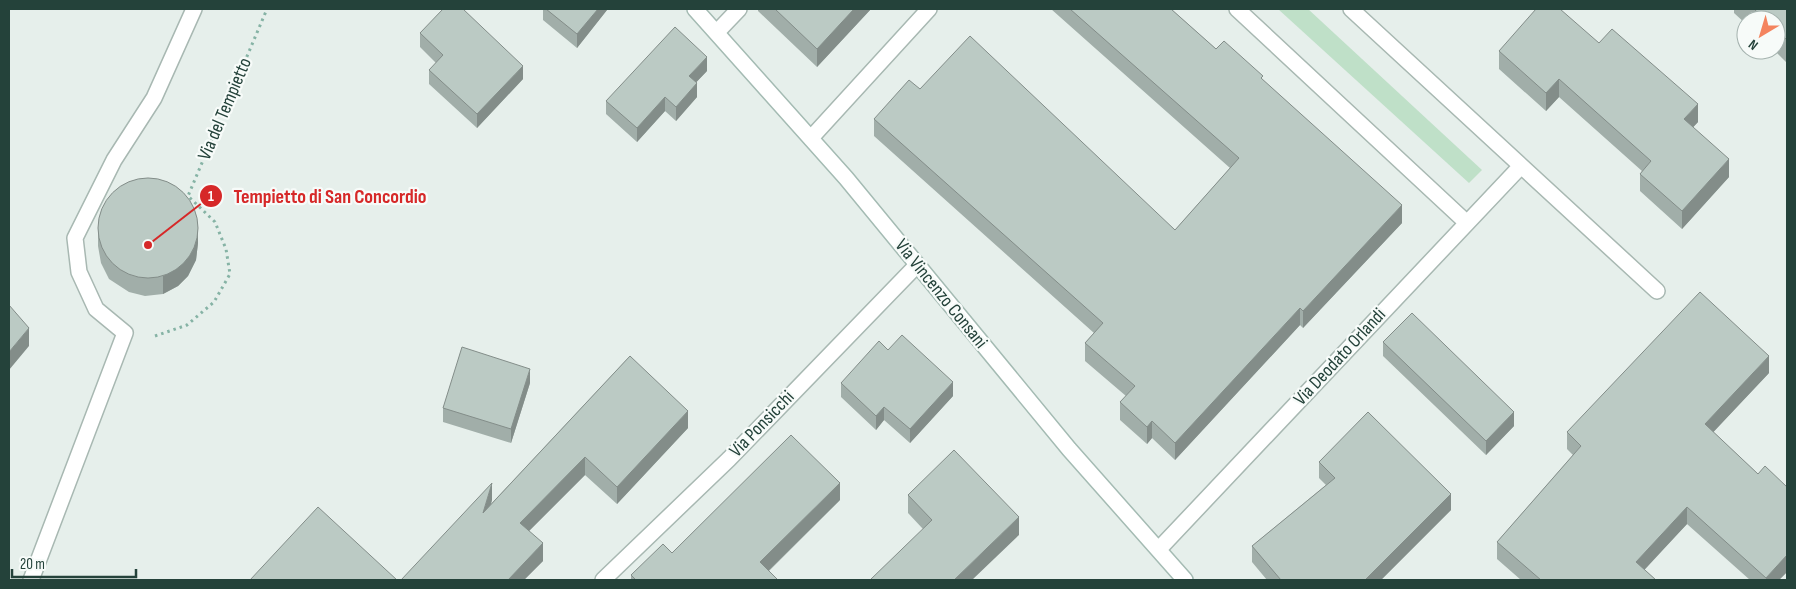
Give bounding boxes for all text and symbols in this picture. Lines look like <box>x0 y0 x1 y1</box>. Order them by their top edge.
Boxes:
north arrow <box>1736 10 1786 60</box>
text: N <box>1745 36 1761 54</box>
street label: Via del Tempietto <box>193 54 257 164</box>
callout: Tempietto di San Concordio <box>198 178 436 213</box>
text: Tempietto di San Concordio <box>234 185 426 209</box>
text: 1 <box>208 187 214 206</box>
street label: Via Vincenzo Consani <box>890 235 992 353</box>
street label: Via Deodato Orlandi <box>1289 304 1391 410</box>
street label: Via Ponsicchi <box>725 386 799 462</box>
scale bar <box>12 546 136 578</box>
text: 20 m <box>20 555 45 574</box>

